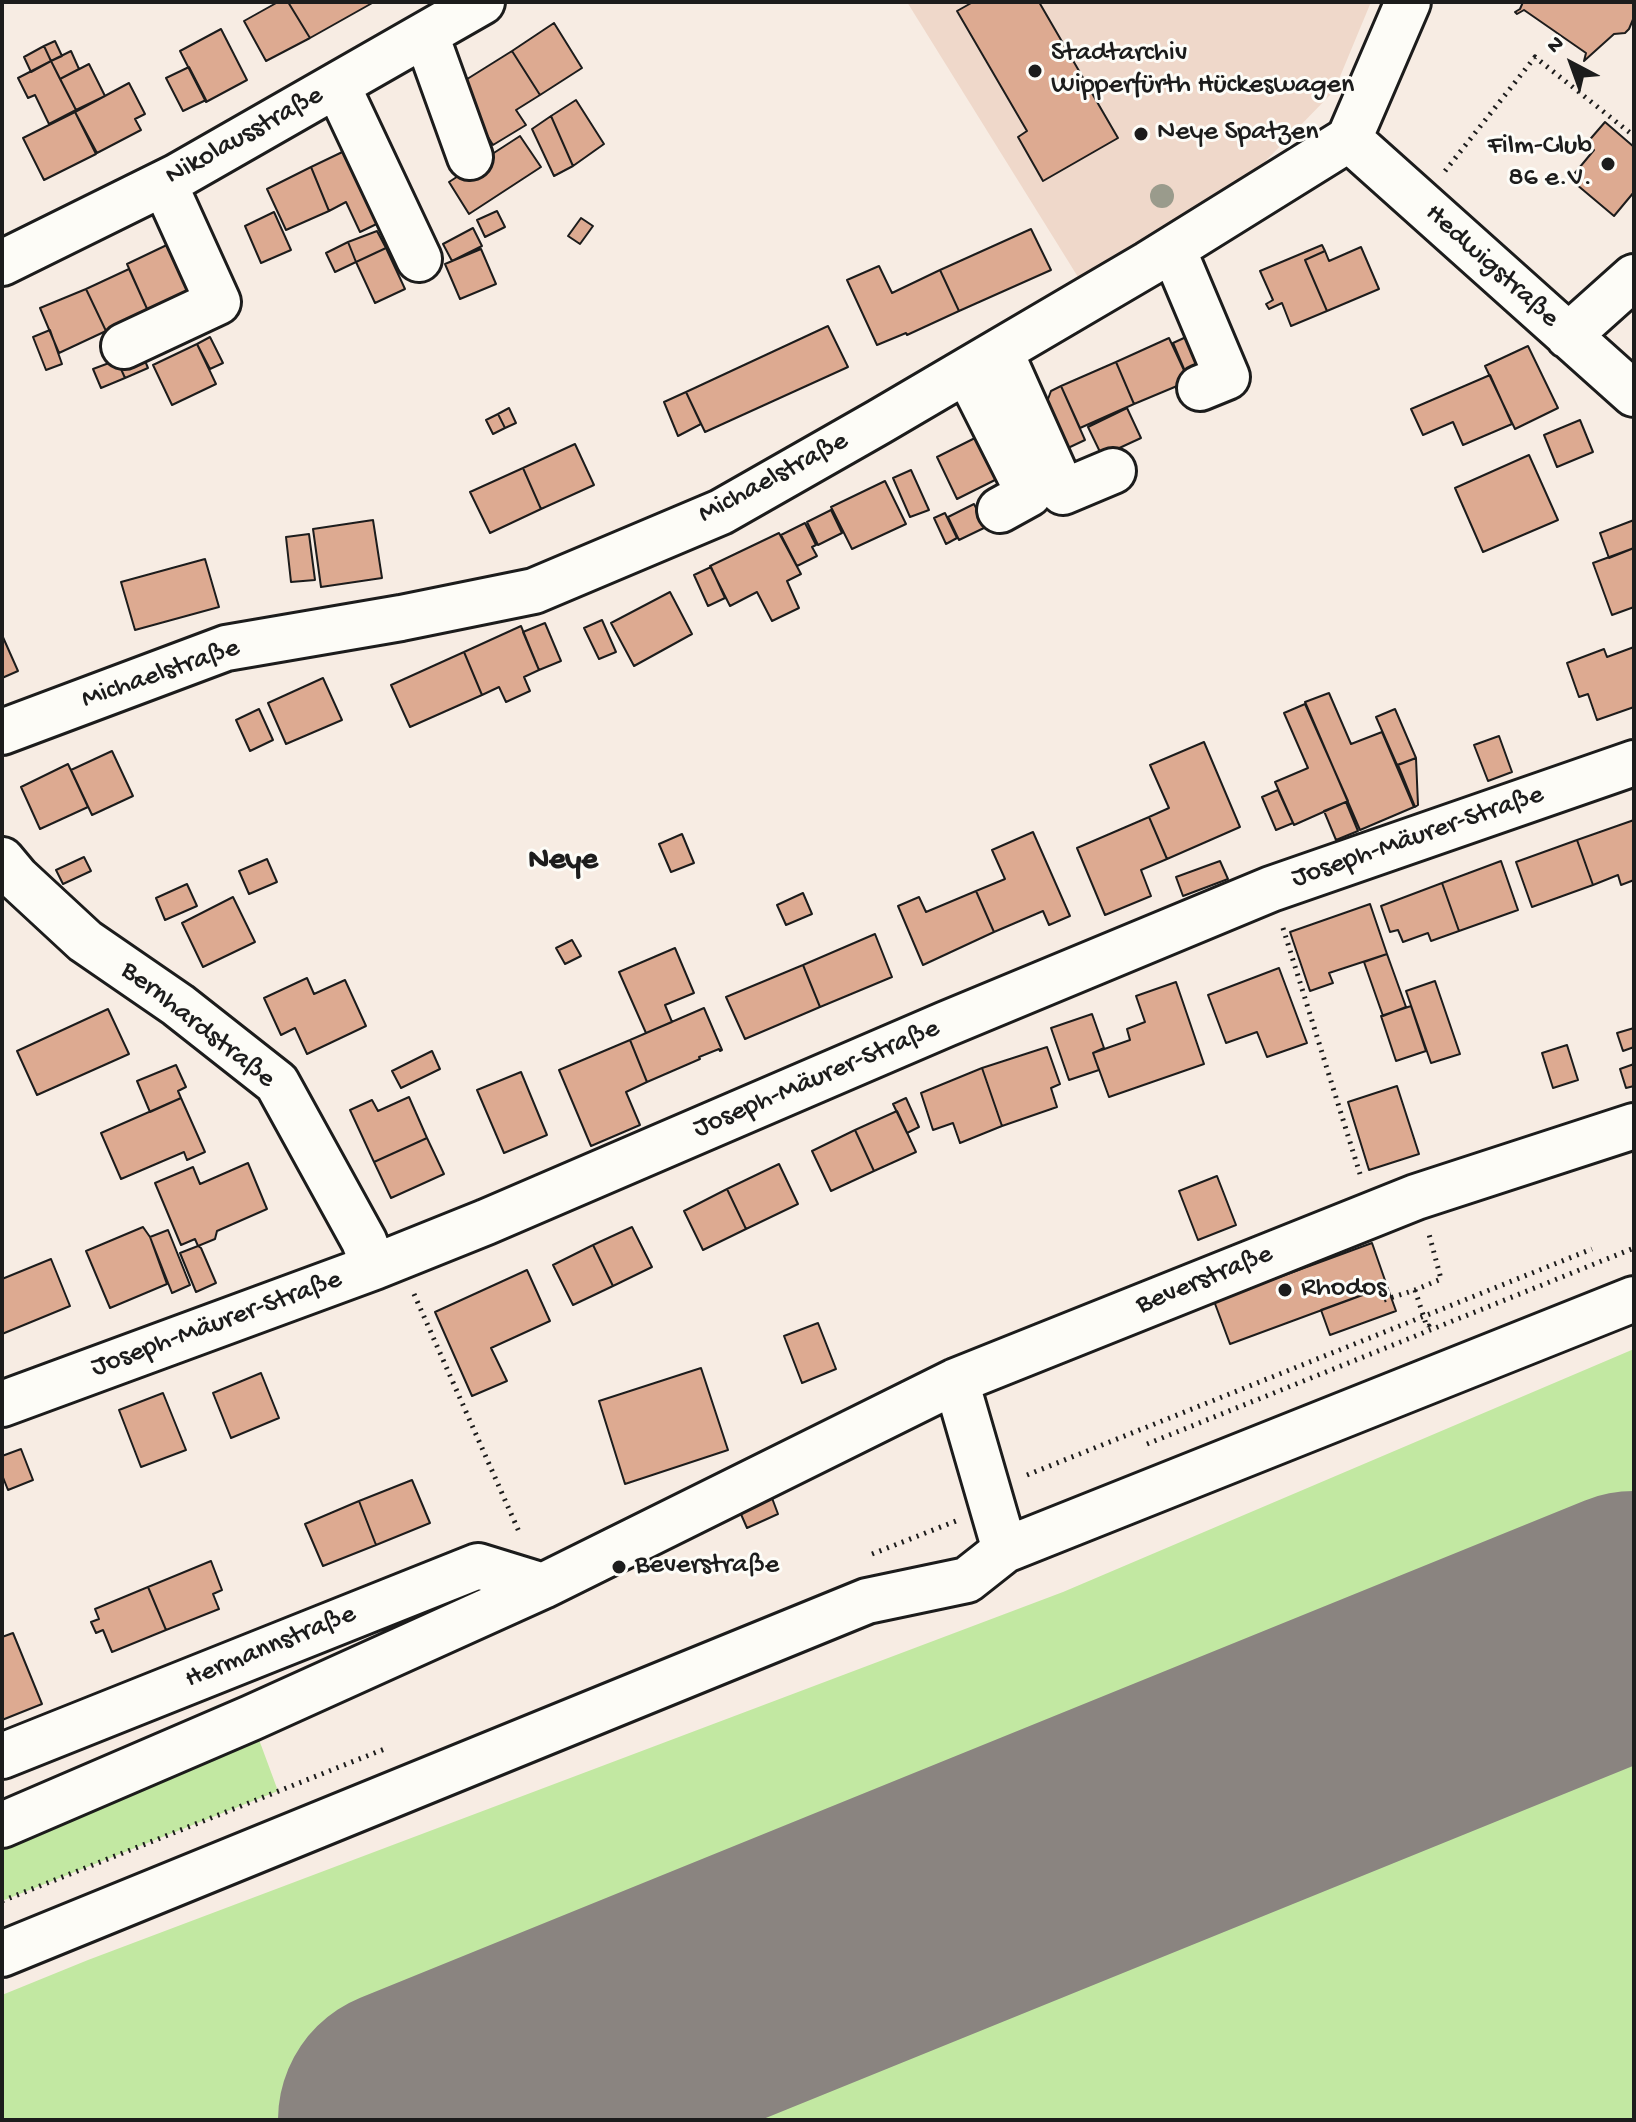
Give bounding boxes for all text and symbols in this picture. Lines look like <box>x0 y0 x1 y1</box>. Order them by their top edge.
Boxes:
north arrow <box>1532 24 1612 104</box>
text: N <box>1542 31 1570 60</box>
place label: Stadtarchiv Wipperfürth Hückeswagen <box>1051 38 1354 104</box>
marker: Stadtarchiv Wipperfürth Hückeswagen <box>1026 62 1044 80</box>
street label: Nikolausstraße <box>160 80 330 194</box>
place label: Neye Spatzen <box>1157 117 1318 151</box>
marker: Neye Spatzen <box>1132 125 1150 143</box>
place label: Film-Club 86 e.V. <box>1487 131 1592 197</box>
marker: Film-Club 86 e.V. <box>1599 155 1617 173</box>
street label: Hedwigstraße <box>1417 198 1565 336</box>
street label: Michaelstraße <box>693 425 855 533</box>
street label: Michaelstraße <box>78 632 244 718</box>
street label: Joseph-Mäurer-Straße <box>1288 779 1548 897</box>
district label: Neye <box>528 843 598 881</box>
street label: Bernhardstraße <box>113 955 281 1097</box>
street label: Joseph-Mäurer-Straße <box>689 1013 945 1147</box>
street label: Beverstraße <box>1132 1238 1278 1324</box>
street label: Joseph-Mäurer-Straße <box>87 1264 347 1386</box>
place label: Rhodos <box>1301 1273 1386 1307</box>
marker: Rhodos <box>1276 1281 1294 1299</box>
place label: Beverstraße <box>635 1550 779 1584</box>
marker: Beverstraße <box>610 1558 628 1576</box>
street label: Hermannstraße <box>181 1599 361 1697</box>

